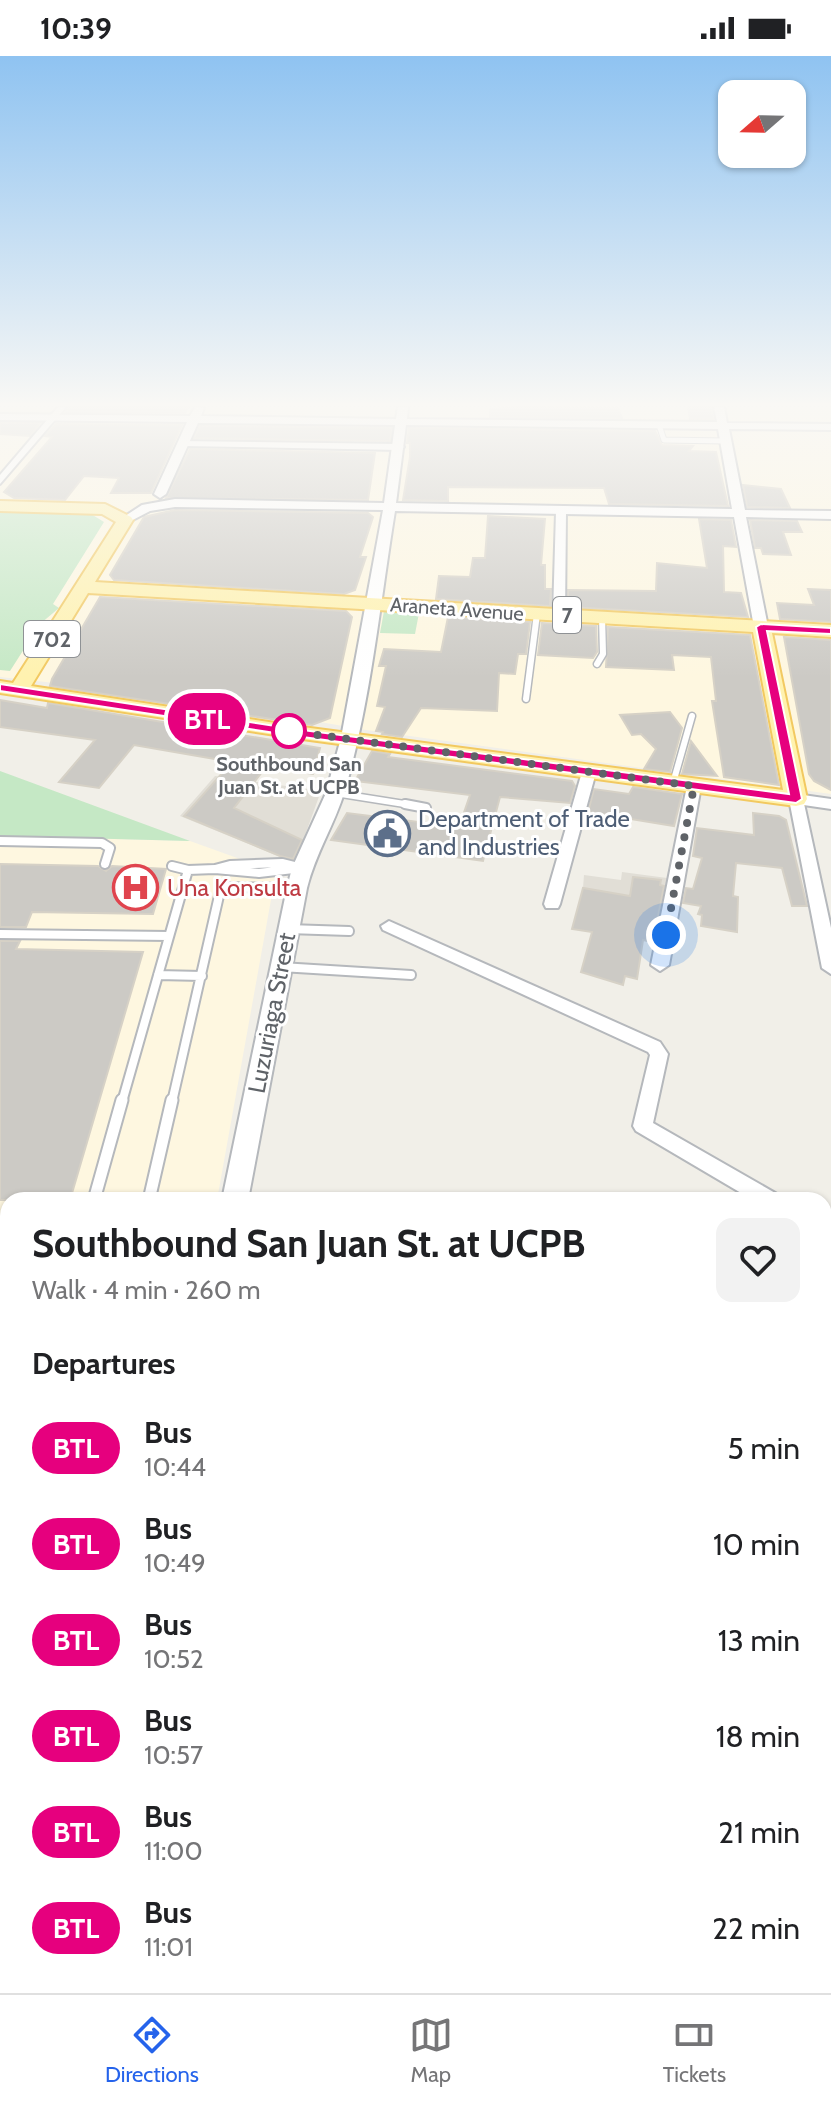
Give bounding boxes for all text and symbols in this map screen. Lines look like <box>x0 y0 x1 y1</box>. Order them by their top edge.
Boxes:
text: 10:39 <box>40 10 112 47</box>
north arrow <box>718 80 806 168</box>
map controls <box>718 80 806 168</box>
street label: Araneta Avenue <box>389 592 525 626</box>
road number: 7 <box>553 597 581 633</box>
road number: 702 <box>24 621 80 657</box>
line badge: BTL <box>161 693 253 745</box>
text: BTL <box>184 702 230 736</box>
marker: Southbound San Juan St. at UCPB <box>272 714 306 748</box>
place label: Southbound San Juan St. at UCPB <box>216 752 362 799</box>
place label: Department of Trade and Industries <box>418 804 630 861</box>
public building icon: Department of Trade and Industries <box>363 809 411 857</box>
hospital icon: Una Konsulta <box>112 864 160 912</box>
place label: Una Konsulta <box>167 873 302 902</box>
your location <box>646 915 686 955</box>
street label: Luzuriaga Street <box>242 930 301 1096</box>
button: heart <box>716 1218 800 1302</box>
text: Southbound San Juan St. at UCPB <box>32 1220 585 1267</box>
text: Walk · 4 min · 260 m <box>32 1274 261 1306</box>
text: Departures <box>32 1345 176 1382</box>
text: Bus <box>144 1414 192 1451</box>
text: 5 min <box>728 1430 800 1467</box>
text: BTL <box>53 1431 99 1465</box>
text: 10:44 <box>144 1451 206 1483</box>
text: Bus <box>144 1510 192 1547</box>
text: 10 min <box>713 1526 800 1563</box>
text: BTL <box>53 1527 99 1561</box>
text: 10:49 <box>144 1547 206 1579</box>
text: Bus <box>144 1606 192 1643</box>
text: 13 min <box>718 1622 800 1659</box>
text: BTL <box>53 1623 99 1657</box>
text: 10:52 <box>144 1643 204 1675</box>
text: Bus <box>144 1702 192 1739</box>
text: 18 min <box>716 1718 800 1755</box>
text: BTL <box>53 1719 99 1753</box>
text: 10:57 <box>144 1739 203 1771</box>
text: Bus <box>144 1798 192 1835</box>
text: 21 min <box>718 1814 800 1851</box>
text: BTL <box>53 1815 99 1849</box>
text: 11:00 <box>144 1835 203 1867</box>
text: Bus <box>144 1894 192 1931</box>
text: 22 min <box>712 1910 800 1947</box>
text: BTL <box>53 1911 99 1945</box>
text: 11:01 <box>144 1931 193 1963</box>
tab: Directions <box>105 2013 199 2088</box>
tab: Map <box>409 2013 453 2088</box>
tab: Tickets <box>663 2013 726 2088</box>

